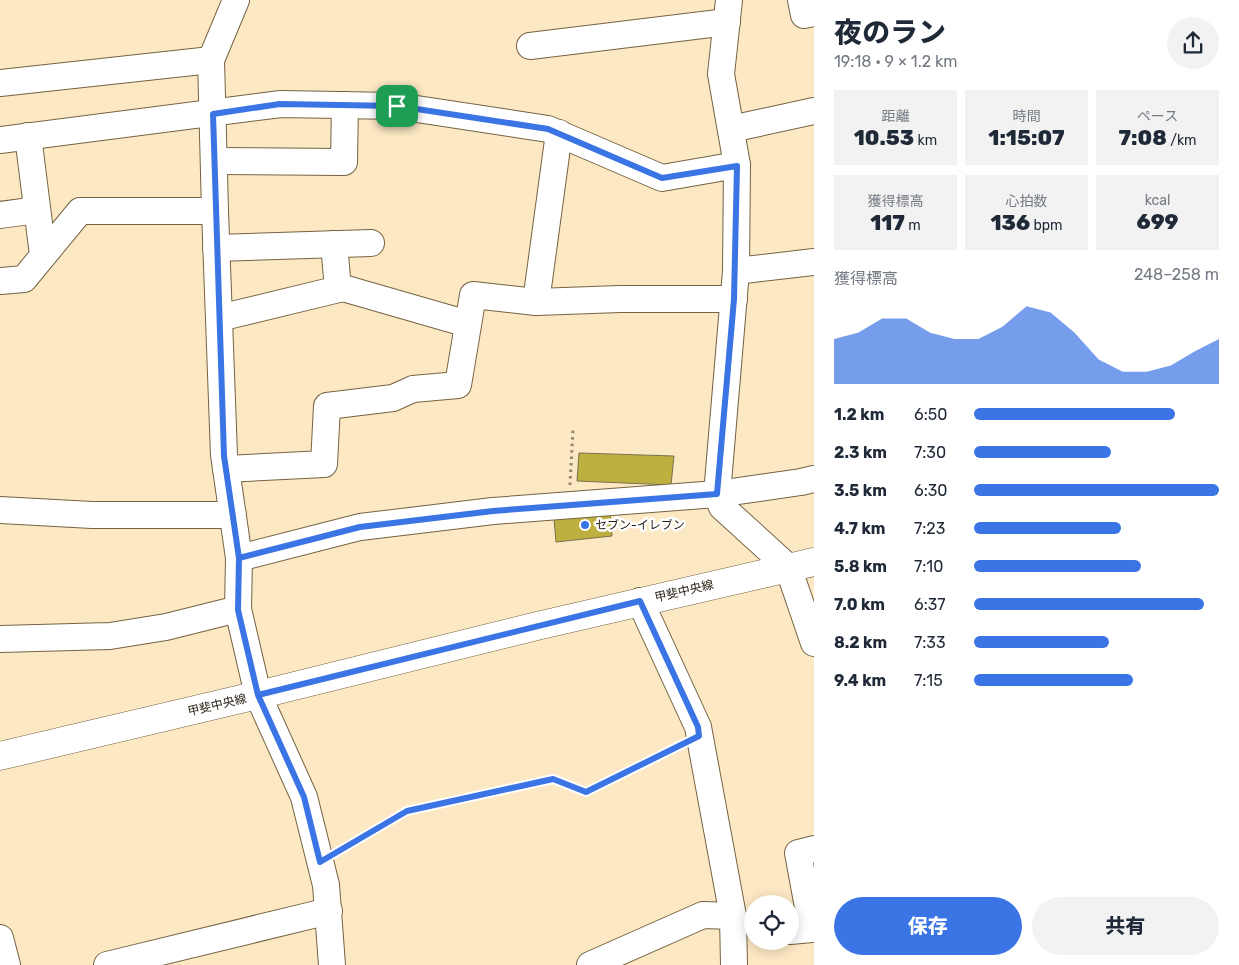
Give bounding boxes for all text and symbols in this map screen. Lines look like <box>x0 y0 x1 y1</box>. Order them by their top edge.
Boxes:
text: 夜のラン <box>834 16 946 49</box>
button: share <box>1167 17 1219 69</box>
text: 19:18 · 9 × 1.2 km <box>834 52 958 71</box>
pin <box>376 85 418 127</box>
icon: arrive <box>383 92 411 120</box>
text: 距離 <box>882 108 910 125</box>
text: 時間 <box>1013 108 1041 125</box>
text: ペース <box>1137 108 1178 125</box>
text: 10.53 <box>854 125 914 150</box>
text: 1:15:07 <box>988 125 1065 150</box>
text: 7:08 <box>1118 125 1167 150</box>
text: km <box>914 132 937 149</box>
text: /km <box>1167 132 1197 149</box>
text: kcal <box>1145 192 1170 209</box>
text: 獲得標高 <box>868 193 924 210</box>
text: 心拍数 <box>1006 193 1048 210</box>
text: 699 <box>1137 209 1178 234</box>
text: 117 <box>870 210 905 235</box>
text: 136 <box>990 210 1030 235</box>
text: m <box>905 217 921 234</box>
text: bpm <box>1030 217 1063 234</box>
text: 248–258 m <box>1134 265 1219 284</box>
text: 獲得標高 <box>834 269 898 288</box>
text: 1.2 km <box>834 405 884 424</box>
text: 6:50 <box>914 405 947 424</box>
text: 2.3 km <box>834 443 887 462</box>
text: 7:30 <box>914 443 946 462</box>
text: 3.5 km <box>834 481 887 500</box>
text: 6:30 <box>914 481 948 500</box>
place label: セブン-イレブン <box>595 518 685 532</box>
marker: セブン-イレブン <box>579 519 591 531</box>
text: 4.7 km <box>834 519 885 538</box>
text: 7:23 <box>914 519 945 538</box>
text: 5.8 km <box>834 557 887 576</box>
text: 7:10 <box>914 557 943 576</box>
street label: 甲斐中央線 <box>653 577 715 605</box>
text: 7.0 km <box>834 595 885 614</box>
text: 6:37 <box>914 595 946 614</box>
text: 8.2 km <box>834 633 887 652</box>
text: 7:33 <box>914 633 946 652</box>
text: 9.4 km <box>834 671 886 690</box>
text: 7:15 <box>914 671 943 690</box>
street label: 甲斐中央線 <box>186 691 248 719</box>
map controls <box>744 895 799 950</box>
button: locate <box>744 895 799 950</box>
button: 保存 <box>834 897 1022 955</box>
button: 共有 <box>1032 897 1219 955</box>

